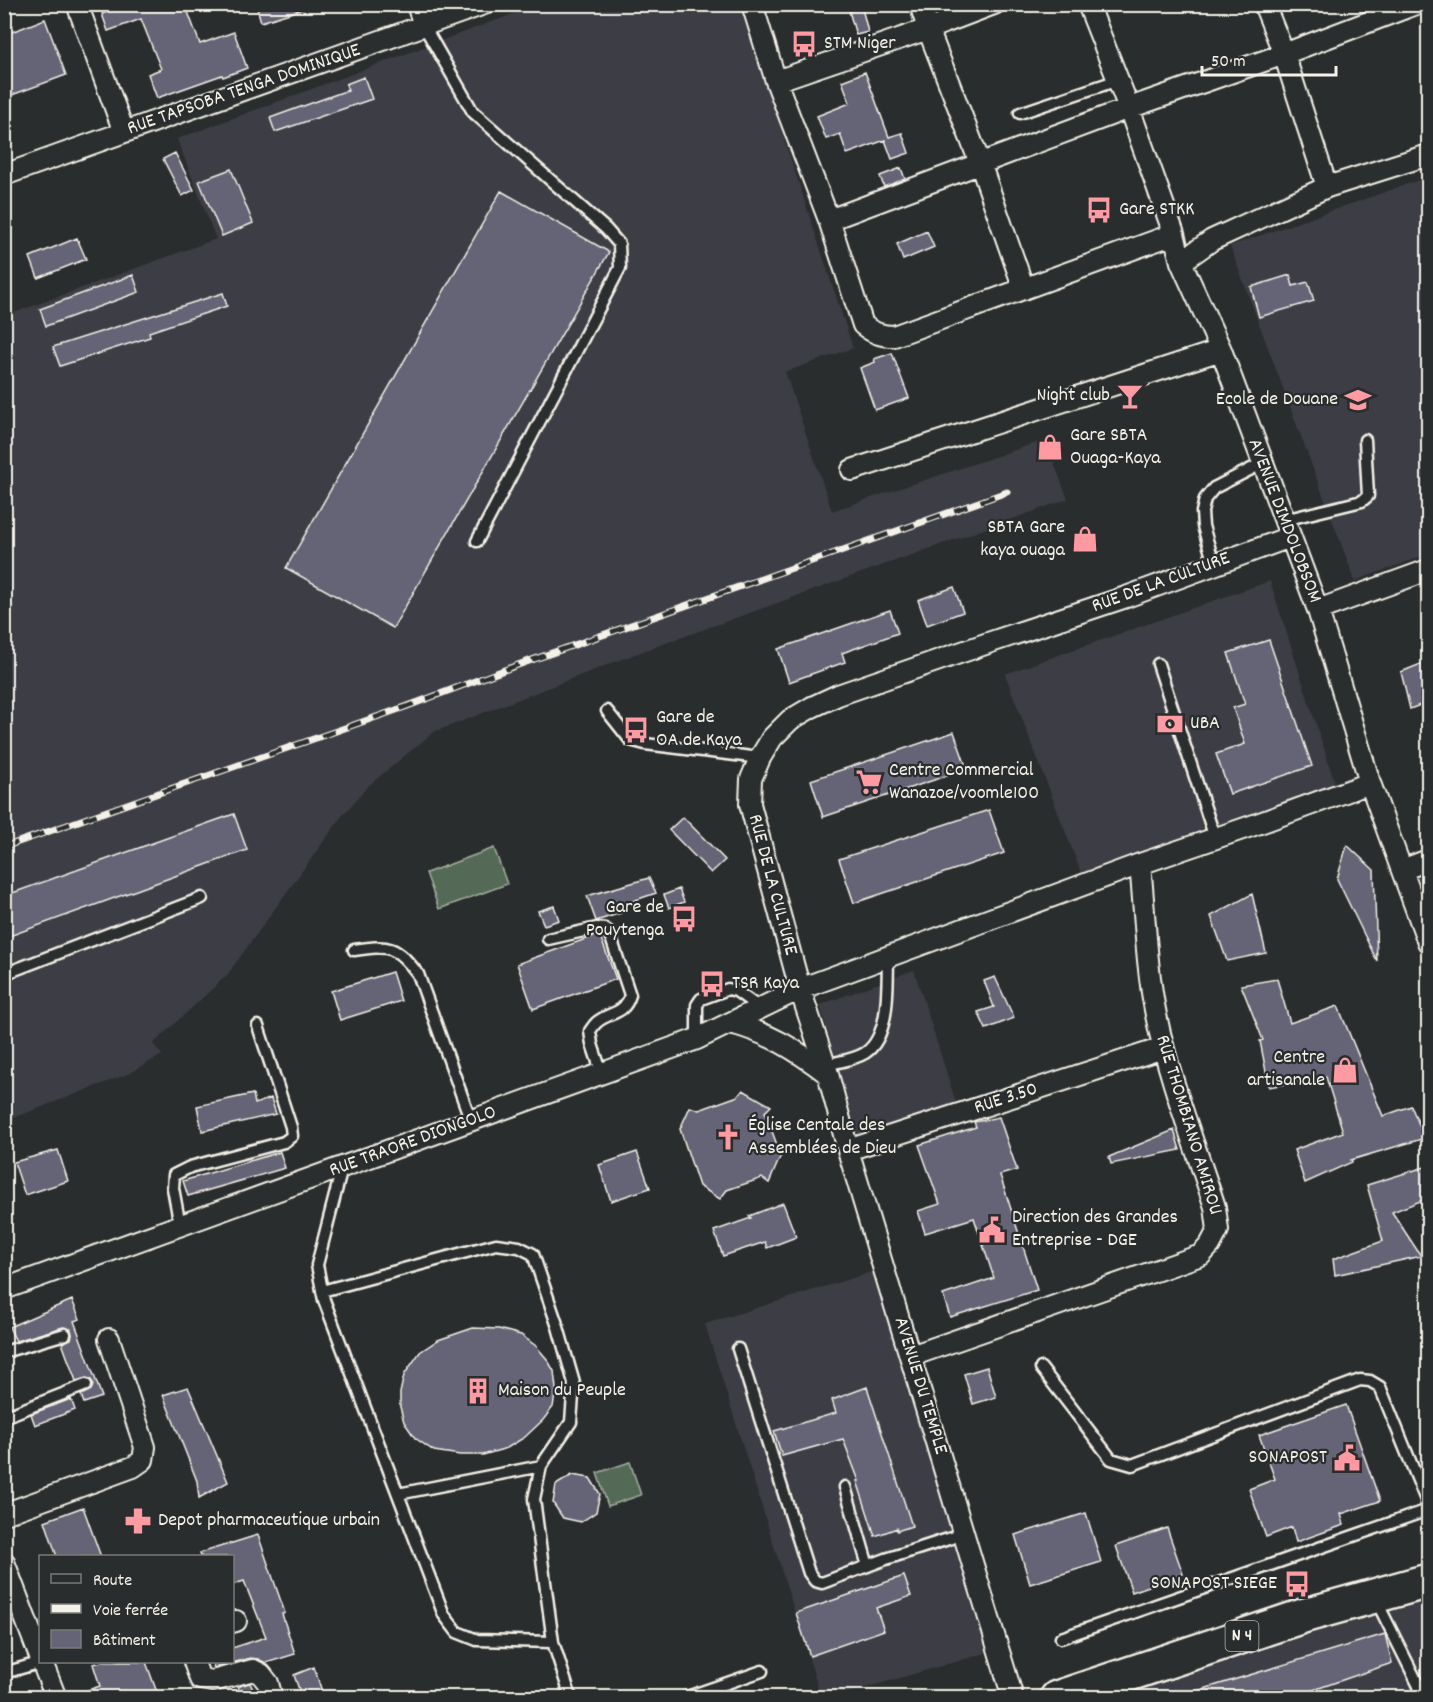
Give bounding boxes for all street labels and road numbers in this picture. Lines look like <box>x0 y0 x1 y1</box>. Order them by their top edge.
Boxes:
street label: RUE TAPSOBA TENGA DOMINIQUE <box>124 37 364 143</box>
street label: AVENUE DIMDOLOBSOM <box>1240 435 1328 607</box>
street label: RUE DE LA CULTURE <box>1088 545 1234 621</box>
street label: RUE DE LA CULTURE <box>740 811 804 959</box>
street label: RUE THOMBIANO AMIROU <box>1147 1032 1229 1218</box>
street label: RUE 3.50 <box>971 1076 1041 1122</box>
street label: RUE TRAORE DIONGOLO <box>326 1099 500 1185</box>
street label: AVENUE DU TEMPLE <box>886 1314 954 1458</box>
road number: N 4 <box>1226 1621 1258 1651</box>

